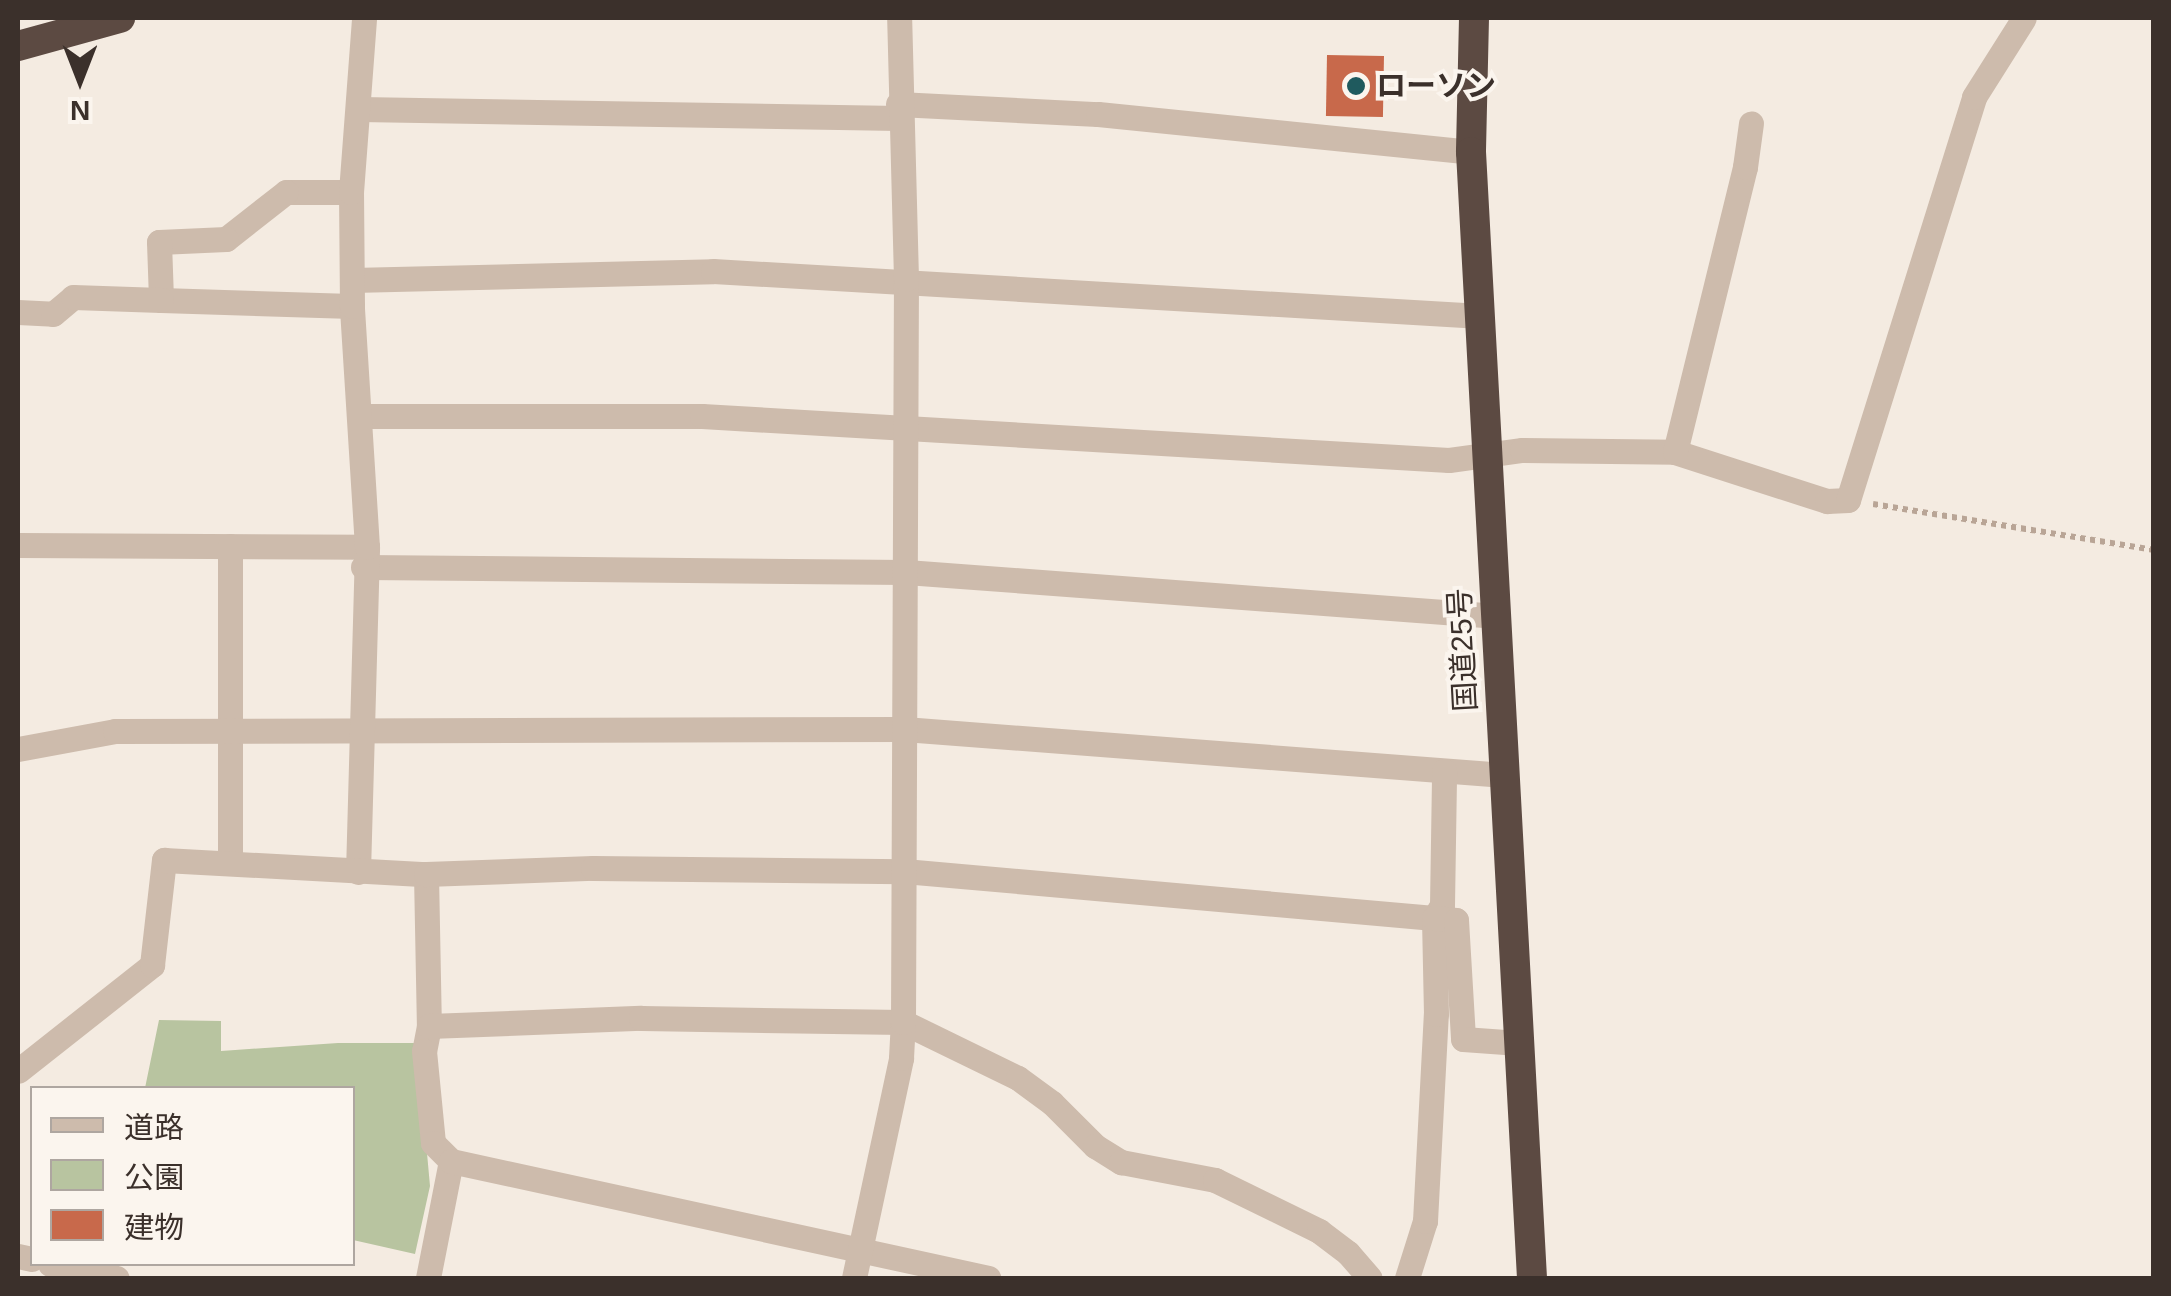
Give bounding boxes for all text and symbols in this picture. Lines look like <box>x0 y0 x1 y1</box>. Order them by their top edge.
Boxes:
north arrow <box>30 30 130 130</box>
place label: ローソン <box>1376 68 1496 104</box>
marker: ローソン <box>1345 75 1367 97</box>
text: N <box>70 95 90 126</box>
street label: 国道25号 <box>1442 587 1484 713</box>
legend <box>30 1086 355 1266</box>
text: 道路 <box>124 1111 184 1144</box>
text: 公園 <box>124 1161 184 1194</box>
text: 建物 <box>124 1211 184 1244</box>

